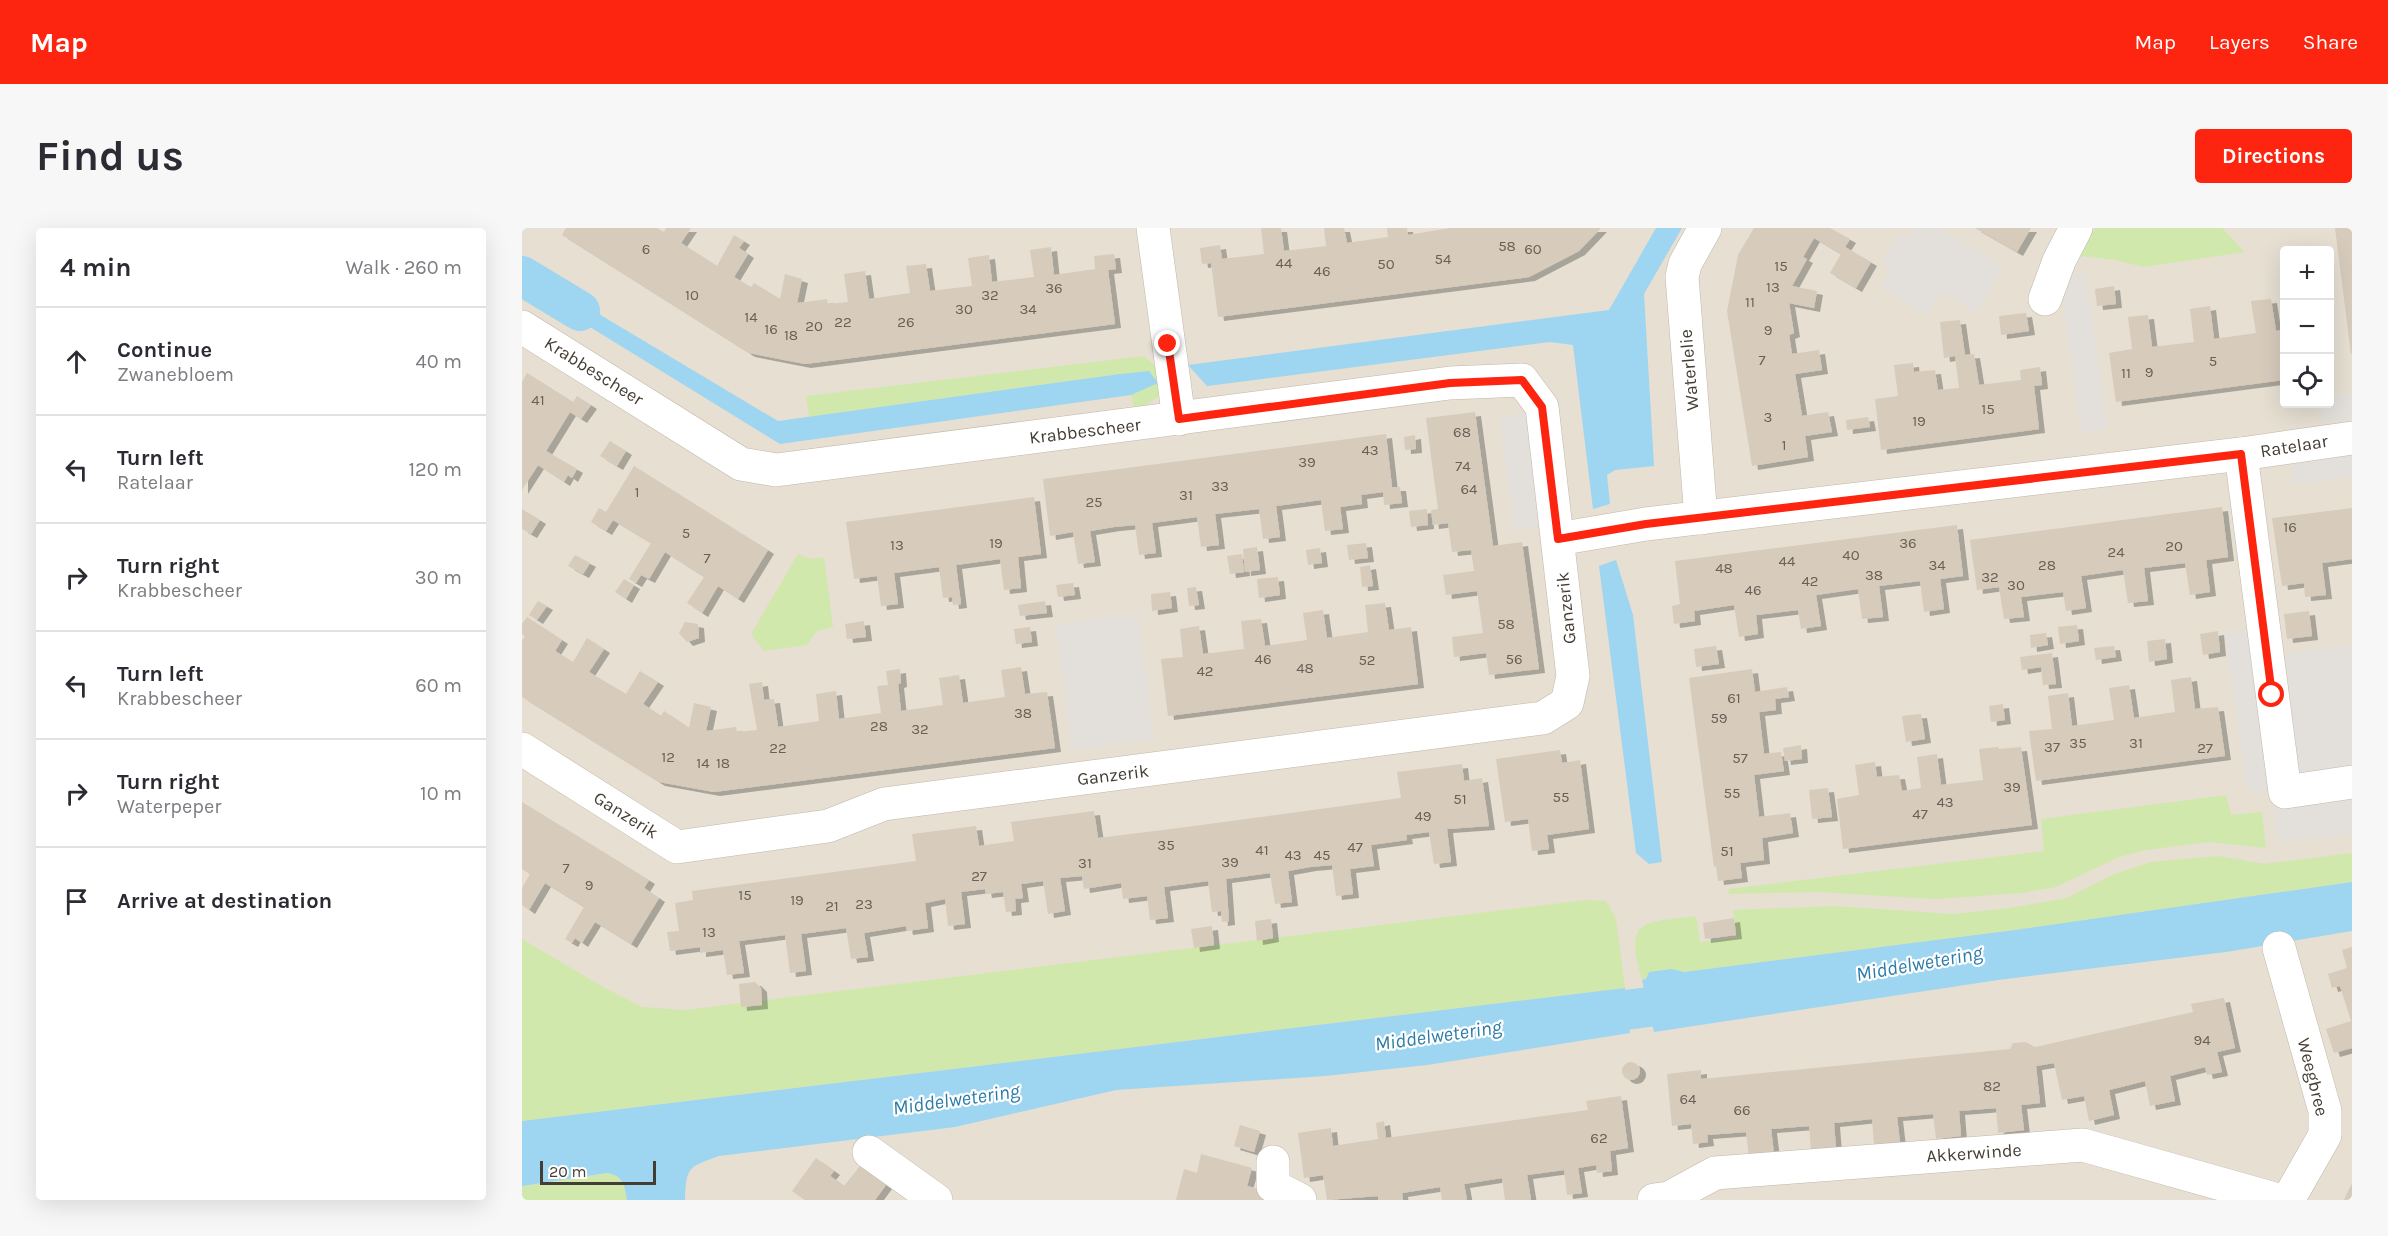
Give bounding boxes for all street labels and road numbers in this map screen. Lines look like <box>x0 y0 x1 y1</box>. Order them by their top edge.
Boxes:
street label: Waterlelie <box>1674 328 1704 412</box>
street label: Krabbescheer <box>540 332 648 410</box>
street label: Krabbescheer <box>1028 413 1143 449</box>
street label: Ratelaar <box>2259 430 2330 462</box>
street label: Ganzerik <box>1551 571 1581 645</box>
street label: Ganzerik <box>1076 760 1150 790</box>
street label: Ganzerik <box>590 787 662 843</box>
street label: Weegbree <box>2293 1036 2333 1118</box>
street label: Akkerwinde <box>1926 1139 2022 1167</box>

